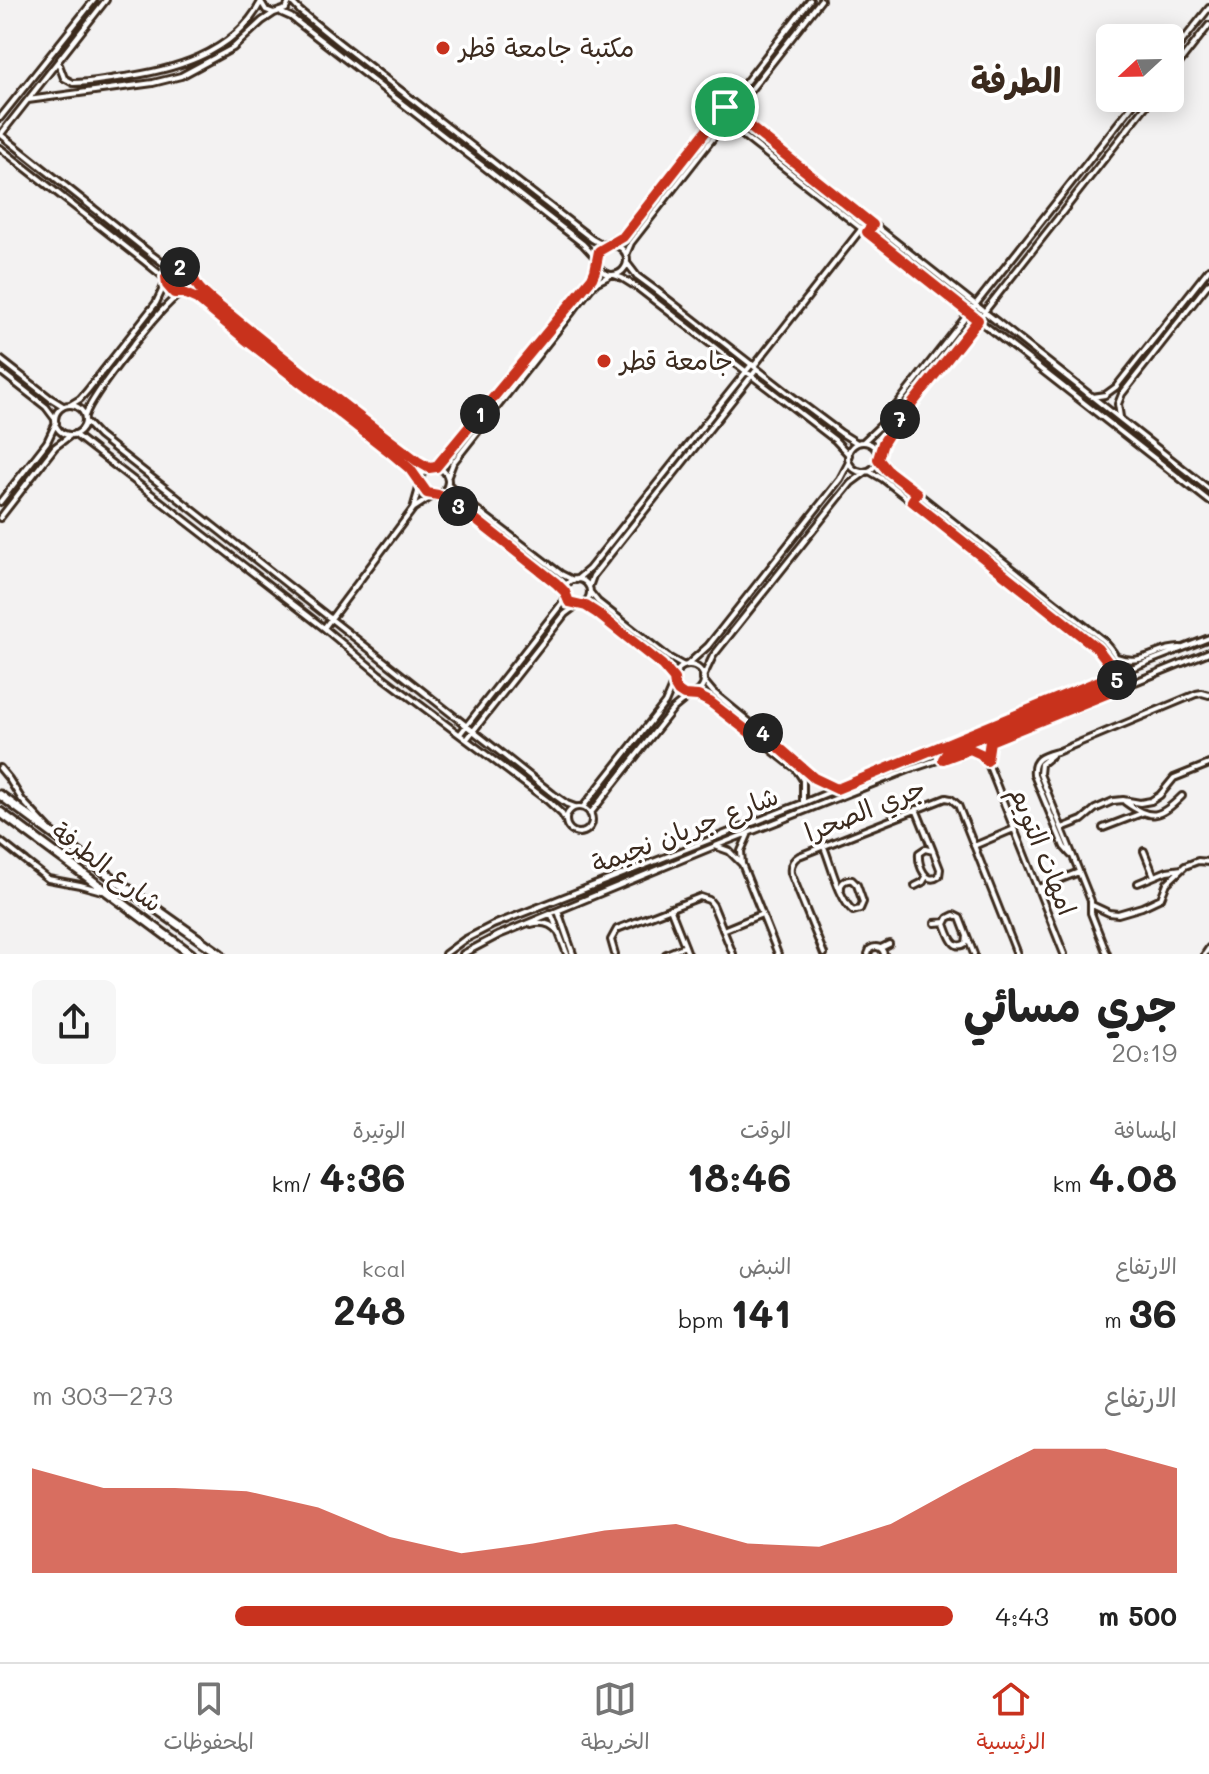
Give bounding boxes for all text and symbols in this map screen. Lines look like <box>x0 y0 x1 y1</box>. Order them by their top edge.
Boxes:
north arrow <box>1096 24 1184 112</box>
map controls <box>1096 24 1184 112</box>
place label: مكتبة جامعة قطر <box>457 30 634 64</box>
marker: مكتبة جامعة قطر <box>434 39 452 57</box>
district label: الطرفة <box>971 57 1061 102</box>
pin <box>691 73 759 141</box>
icon: arrive <box>703 85 747 129</box>
pin: 2 <box>160 247 200 287</box>
text: 2 <box>174 252 186 281</box>
place label: جامعة قطر <box>618 343 733 377</box>
marker: جامعة قطر <box>595 352 613 370</box>
pin: 1 <box>460 394 500 434</box>
text: 1 <box>475 399 485 428</box>
pin: 7 <box>880 399 920 439</box>
text: 7 <box>894 404 906 433</box>
pin: 3 <box>438 486 478 526</box>
text: 3 <box>451 491 465 520</box>
pin: 5 <box>1097 660 1137 700</box>
text: 5 <box>1111 665 1123 694</box>
pin: 4 <box>743 713 783 753</box>
text: 4 <box>756 718 770 747</box>
street label: جري الصحرا <box>799 769 931 851</box>
street label: شارع جريان نجيمة <box>587 778 783 882</box>
street label: امهات التويم <box>999 781 1085 922</box>
street label: شارع الطرفة <box>44 813 170 921</box>
text: جري مسائي <box>963 976 1177 1033</box>
button: share <box>32 980 116 1064</box>
text: 20:19 <box>1111 1035 1177 1069</box>
text: الوتيرة <box>353 1115 406 1144</box>
text: الوقت <box>740 1115 791 1144</box>
text: المسافة <box>1114 1115 1177 1144</box>
text: 4:36 <box>319 1150 406 1202</box>
text: 18:46 <box>687 1150 791 1202</box>
text: 4.08 <box>1089 1150 1177 1202</box>
text: /km <box>272 1169 319 1198</box>
text: km <box>1053 1169 1089 1198</box>
text: النبض <box>739 1251 791 1280</box>
text: الارتفاع <box>1115 1251 1177 1280</box>
text: kcal <box>362 1254 406 1283</box>
text: 248 <box>333 1283 406 1335</box>
text: 141 <box>731 1286 791 1338</box>
text: 36 <box>1129 1286 1177 1338</box>
text: bpm <box>678 1305 731 1334</box>
text: m <box>1104 1305 1129 1334</box>
text: 273–303 m <box>32 1378 173 1412</box>
text: الارتفاع <box>1104 1380 1177 1414</box>
text: 4:43 <box>995 1599 1049 1633</box>
text: 500 m <box>1098 1599 1177 1633</box>
tab: المحفوظات <box>163 1677 254 1761</box>
tab: الخريطة <box>581 1677 650 1761</box>
tab: الرئيسية <box>976 1677 1046 1761</box>

